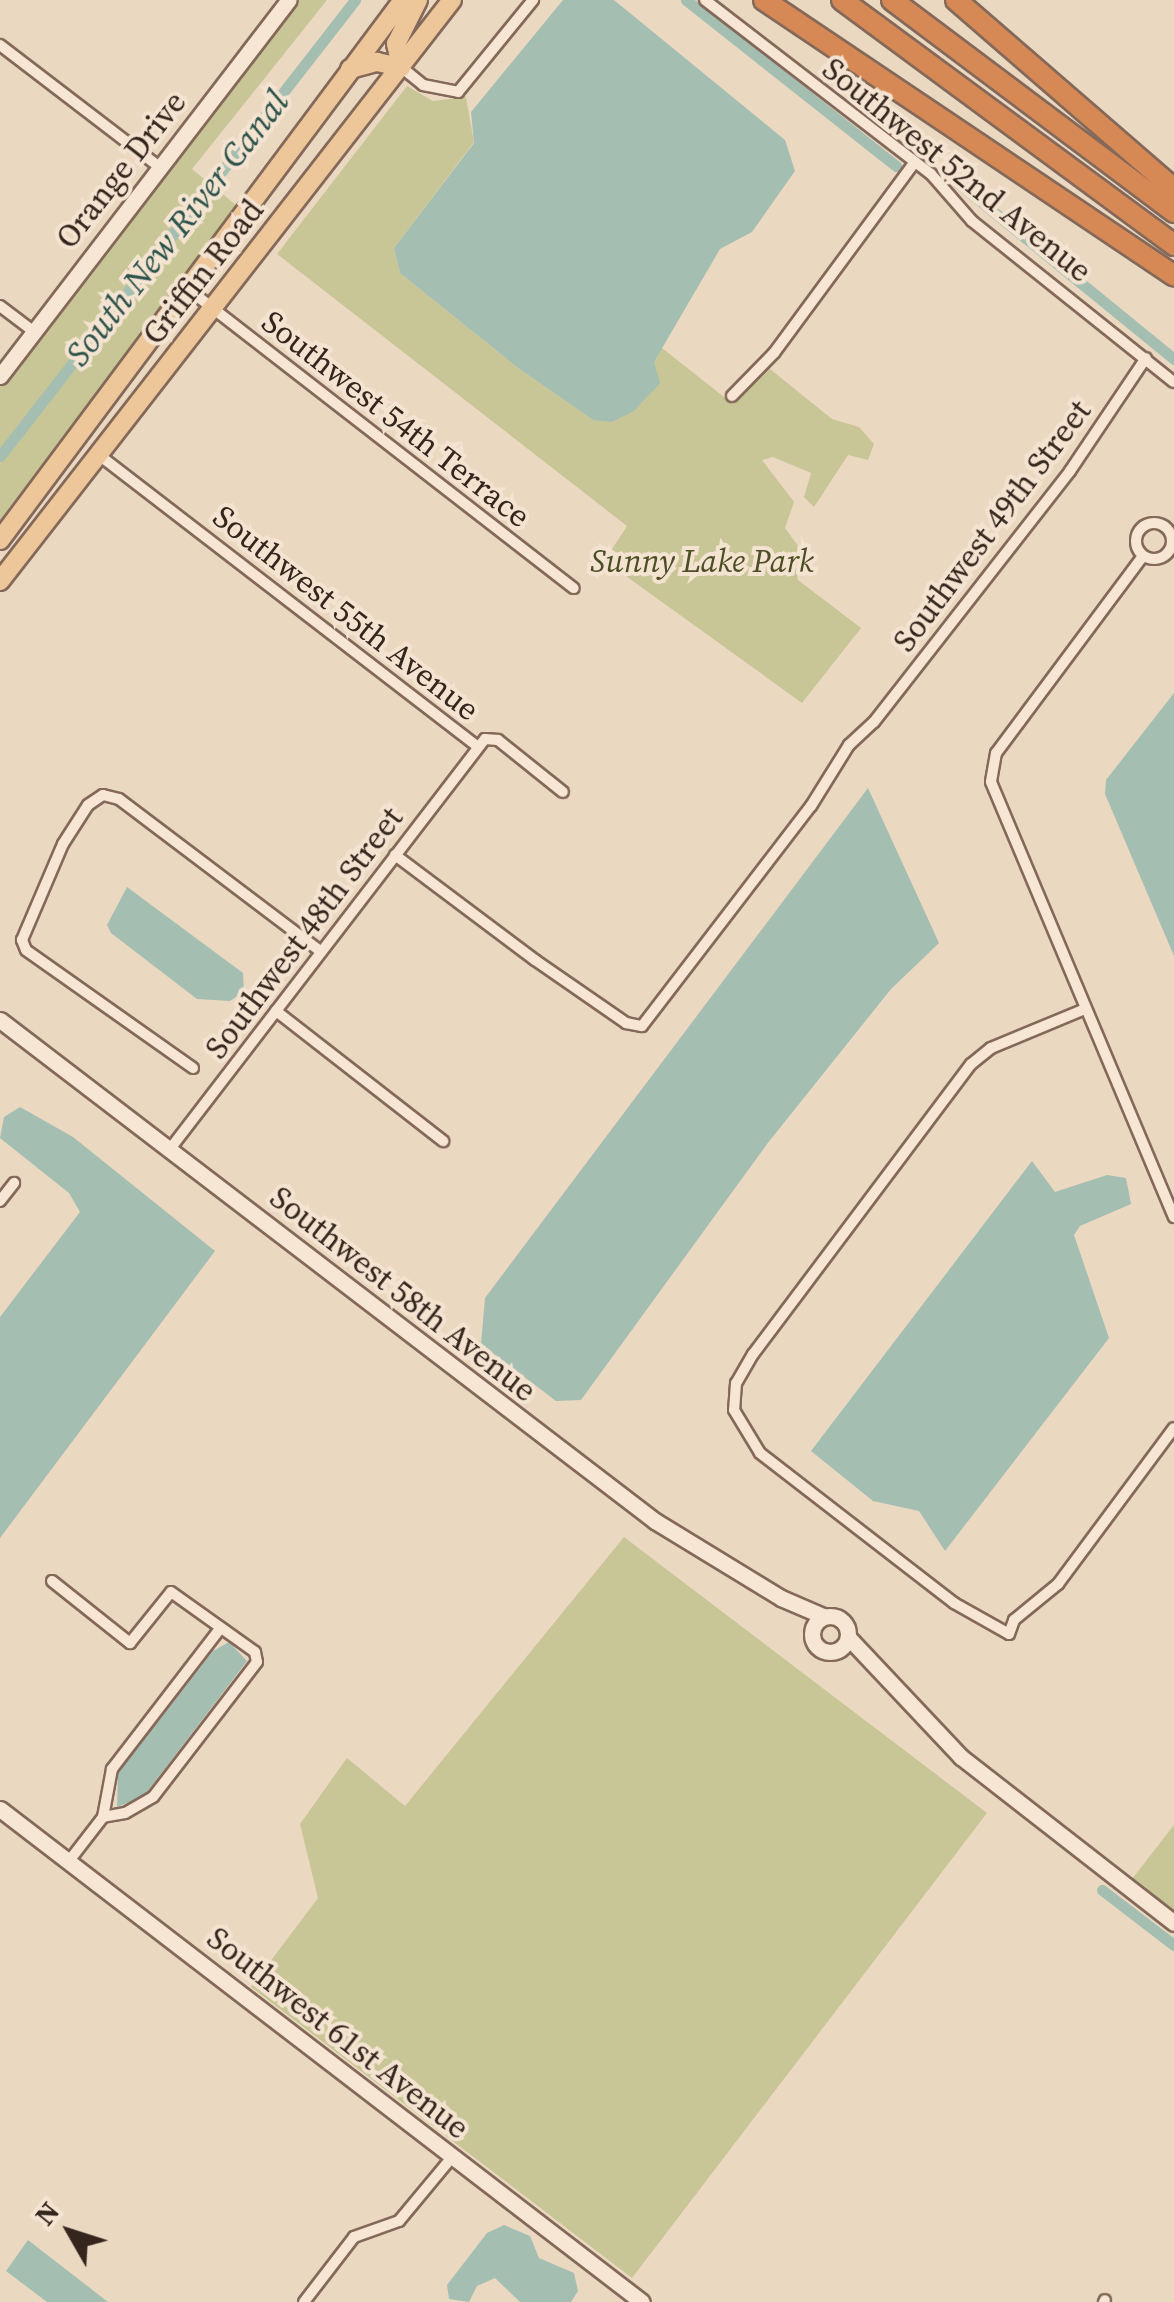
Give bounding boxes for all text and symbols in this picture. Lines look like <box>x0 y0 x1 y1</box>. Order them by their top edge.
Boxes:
street label: Southwest 52nd Avenue <box>815 50 1099 290</box>
water label: South New River Canal <box>56 82 298 374</box>
street label: Orange Drive <box>48 84 194 256</box>
street label: Griffin Road <box>134 192 272 352</box>
street label: Southwest 54th Terrace <box>254 302 538 536</box>
street label: Southwest 49th Street <box>885 393 1099 659</box>
street label: Southwest 55th Avenue <box>205 497 487 729</box>
park label: Sunny Lake Park <box>590 542 814 580</box>
street label: Southwest 48th Street <box>197 800 411 1066</box>
street label: Southwest 58th Avenue <box>262 1178 544 1410</box>
street label: Southwest 61st Avenue <box>199 1919 477 2147</box>
north arrow <box>20 2182 120 2282</box>
text: N <box>25 2193 68 2233</box>

